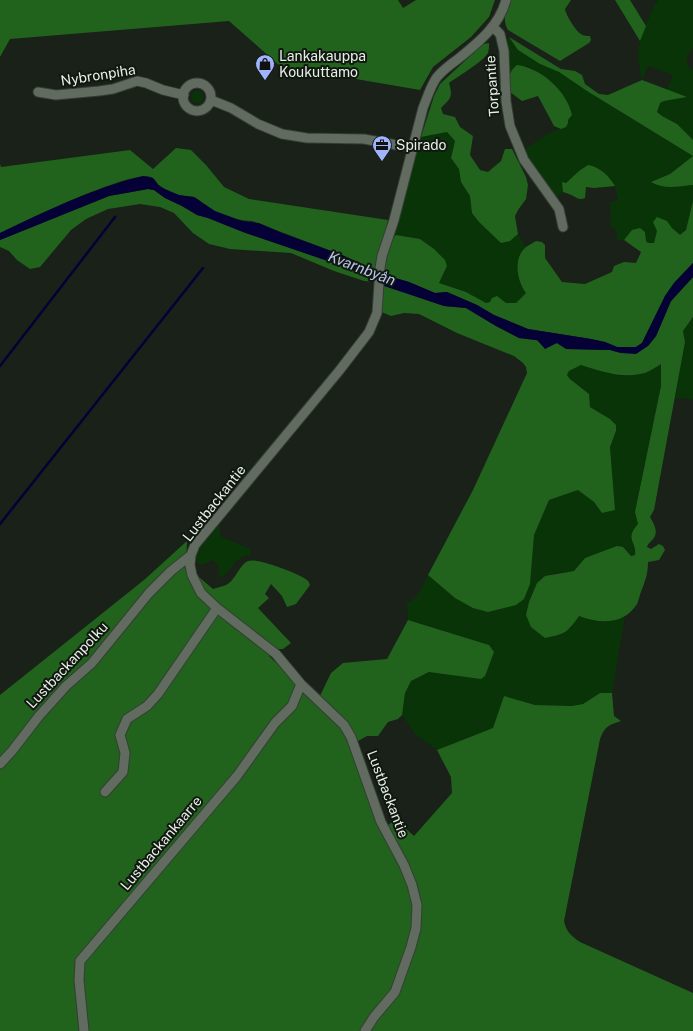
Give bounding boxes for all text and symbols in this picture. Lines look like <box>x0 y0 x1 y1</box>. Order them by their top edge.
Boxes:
place label: Lankakauppa Koukuttamo <box>279 48 366 80</box>
shop icon: Lankakauppa Koukuttamo <box>254 53 276 81</box>
street label: Torpantie <box>482 55 502 117</box>
street label: Nybronpiha <box>59 61 137 89</box>
office icon: Spirado <box>371 134 393 162</box>
place label: Spirado <box>396 137 447 153</box>
water label: Kvarnbyån <box>326 247 398 289</box>
street label: Lustbackantie <box>179 462 249 544</box>
street label: Lustbackanpolku <box>23 619 111 711</box>
street label: Lustbackantie <box>364 748 412 840</box>
street label: Lustbackankaarre <box>117 793 205 893</box>

